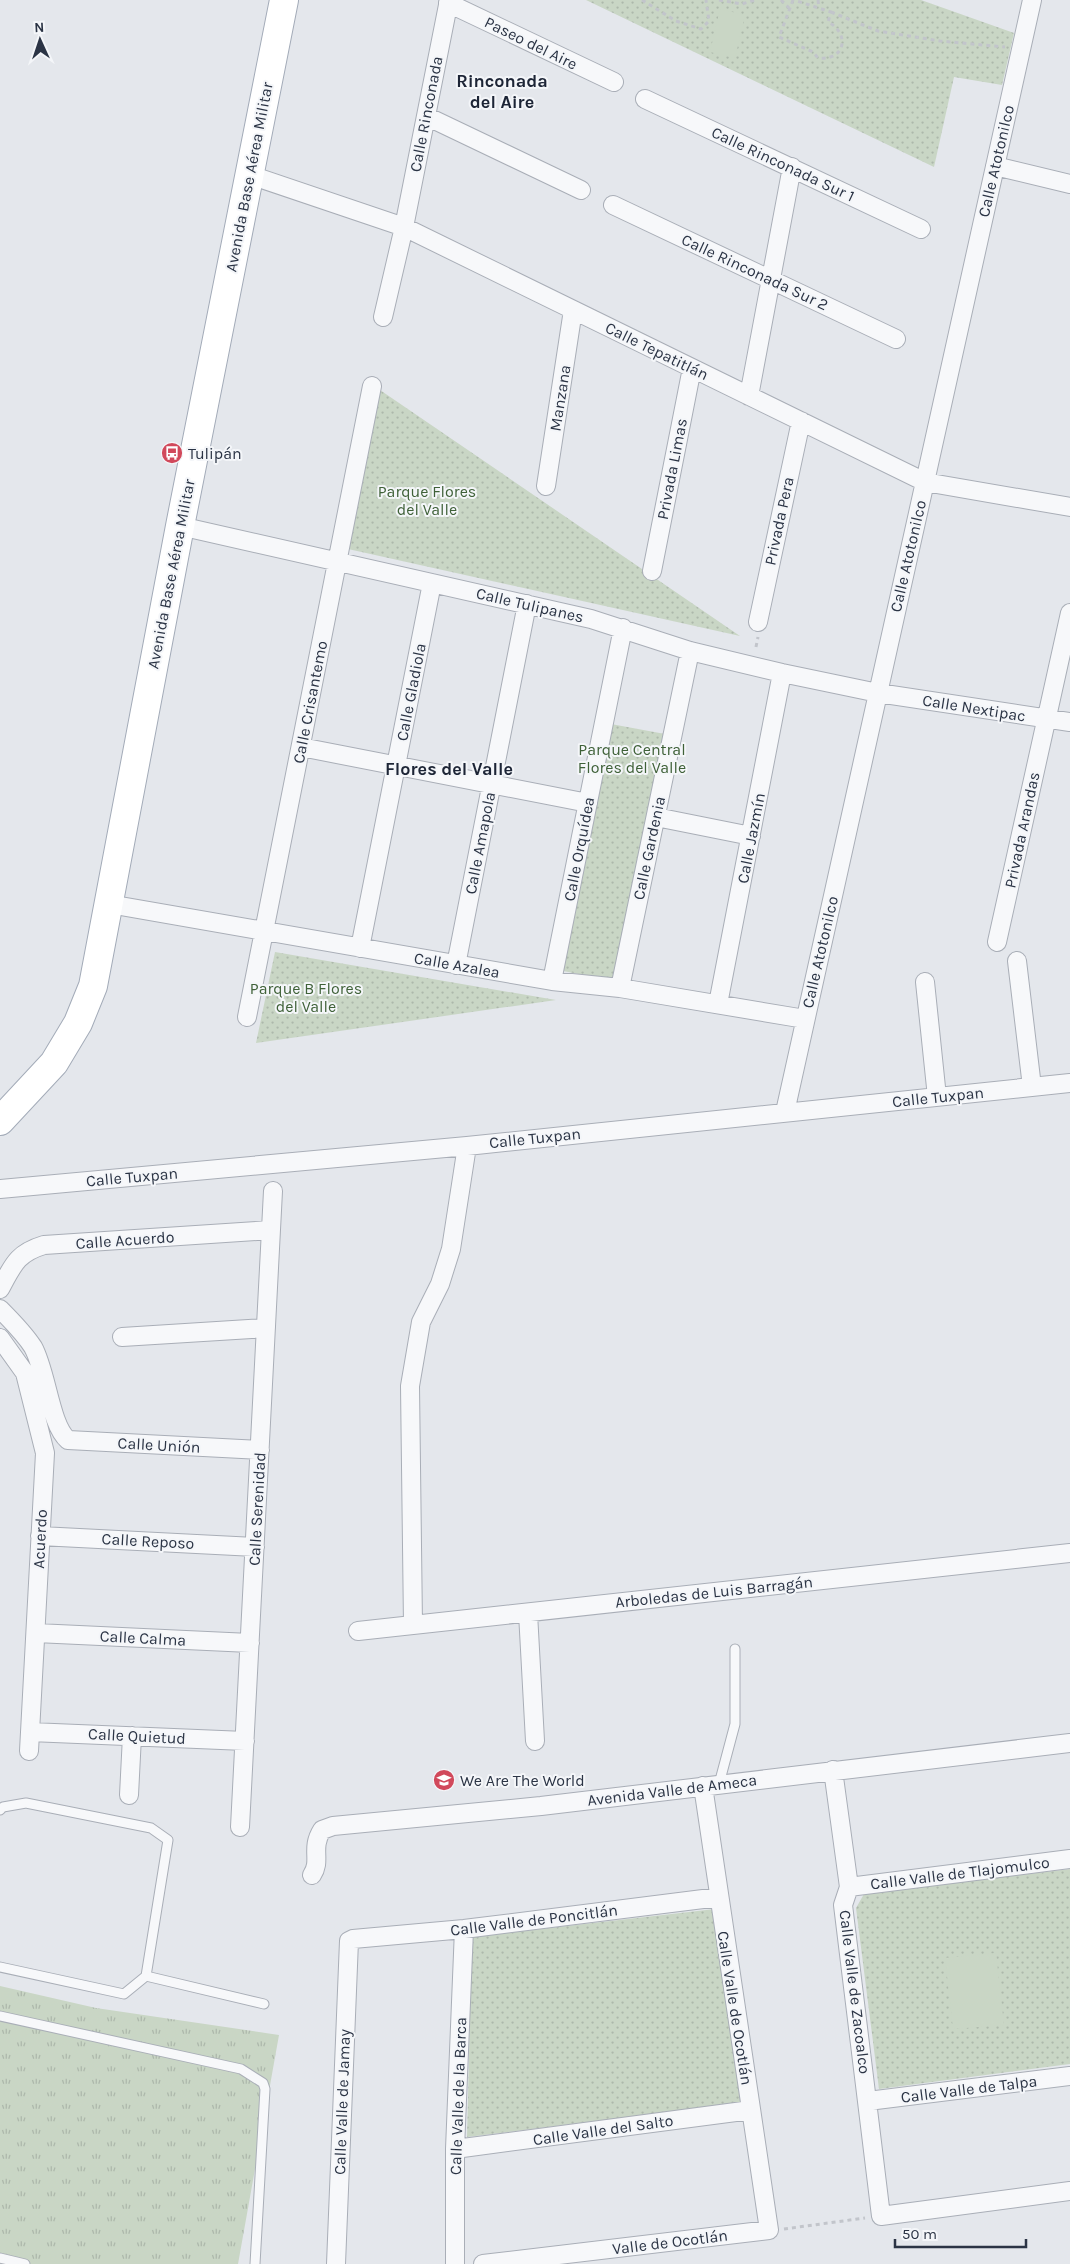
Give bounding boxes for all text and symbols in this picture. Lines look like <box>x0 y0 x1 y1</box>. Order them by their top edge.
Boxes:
street label: Paseo del Aire <box>482 12 580 74</box>
north arrow <box>15 15 65 65</box>
text: N <box>34 19 45 36</box>
street label: Calle Rinconada <box>405 54 447 174</box>
district label: Rinconada del Aire <box>456 70 548 113</box>
street label: Avenida Base Aérea Militar <box>221 80 277 274</box>
street label: Calle Atotonilco <box>974 103 1018 219</box>
street label: Calle Rinconada Sur 1 <box>708 123 858 205</box>
street label: Calle Rinconada Sur 2 <box>679 230 831 314</box>
street label: Calle Tepatitlán <box>602 318 712 384</box>
street label: Manzana <box>545 363 575 433</box>
street label: Privada Limas <box>653 417 691 521</box>
bus stop icon: Tulipán <box>160 441 184 465</box>
place label: Tulipán <box>188 444 242 463</box>
street label: Privada Pera <box>760 475 798 567</box>
street label: Avenida Base Aérea Militar <box>143 477 199 671</box>
park label: Parque Flores del Valle <box>378 482 476 519</box>
street label: Calle Atotonilco <box>886 498 930 614</box>
street label: Calle Tulipanes <box>474 583 586 627</box>
street label: Calle Crisantemo <box>289 639 331 765</box>
street label: Calle Gladiola <box>392 641 430 743</box>
street label: Calle Nextipac <box>921 690 1027 726</box>
park label: Parque Central Flores del Valle <box>578 740 686 777</box>
district label: Flores del Valle <box>385 758 513 780</box>
street label: Privada Arandas <box>1000 770 1044 890</box>
street label: Calle Amapola <box>461 790 499 896</box>
street label: Calle Jazmín <box>733 791 769 885</box>
street label: Calle Gardenia <box>629 794 669 902</box>
street label: Calle Orquídea <box>560 795 598 903</box>
street label: Calle Atotonilco <box>798 894 842 1010</box>
street label: Calle Azalea <box>413 948 501 982</box>
park label: Parque B Flores del Valle <box>250 979 362 1016</box>
street label: Calle Tuxpan <box>891 1083 985 1111</box>
street label: Calle Tuxpan <box>488 1124 582 1152</box>
street label: Calle Tuxpan <box>85 1164 179 1190</box>
street label: Calle Acuerdo <box>75 1227 175 1253</box>
street label: Calle Unión <box>117 1433 201 1457</box>
street label: Calle Serenidad <box>245 1452 269 1566</box>
street label: Acuerdo <box>29 1509 51 1569</box>
street label: Calle Reposo <box>101 1529 195 1553</box>
street label: Arboledas de Luis Barragán <box>614 1572 814 1612</box>
street label: Calle Calma <box>99 1626 187 1650</box>
street label: Calle Quietud <box>88 1724 186 1748</box>
school or university icon: We Are The World <box>432 1768 456 1792</box>
street label: Avenida Valle de Ameca <box>586 1770 758 1810</box>
place label: We Are The World <box>460 1771 585 1790</box>
street label: Calle Valle de Tlajomulco <box>869 1853 1051 1893</box>
street label: Calle Valle de Poncitlán <box>449 1900 619 1940</box>
street label: Calle Valle de Zacoalco <box>836 1909 874 2075</box>
street label: Calle Valle de Ocotlán <box>713 1930 757 2086</box>
street label: Calle Valle de la Barca <box>446 2017 470 2175</box>
street label: Calle Valle de Jamay <box>330 2028 354 2175</box>
street label: Calle Valle de Talpa <box>900 2071 1038 2107</box>
street label: Calle Valle del Salto <box>532 2111 674 2149</box>
scale bar <box>895 2216 1026 2248</box>
street label: Valle de Ocotlán <box>611 2225 729 2259</box>
text: 50 m <box>902 2225 937 2243</box>

